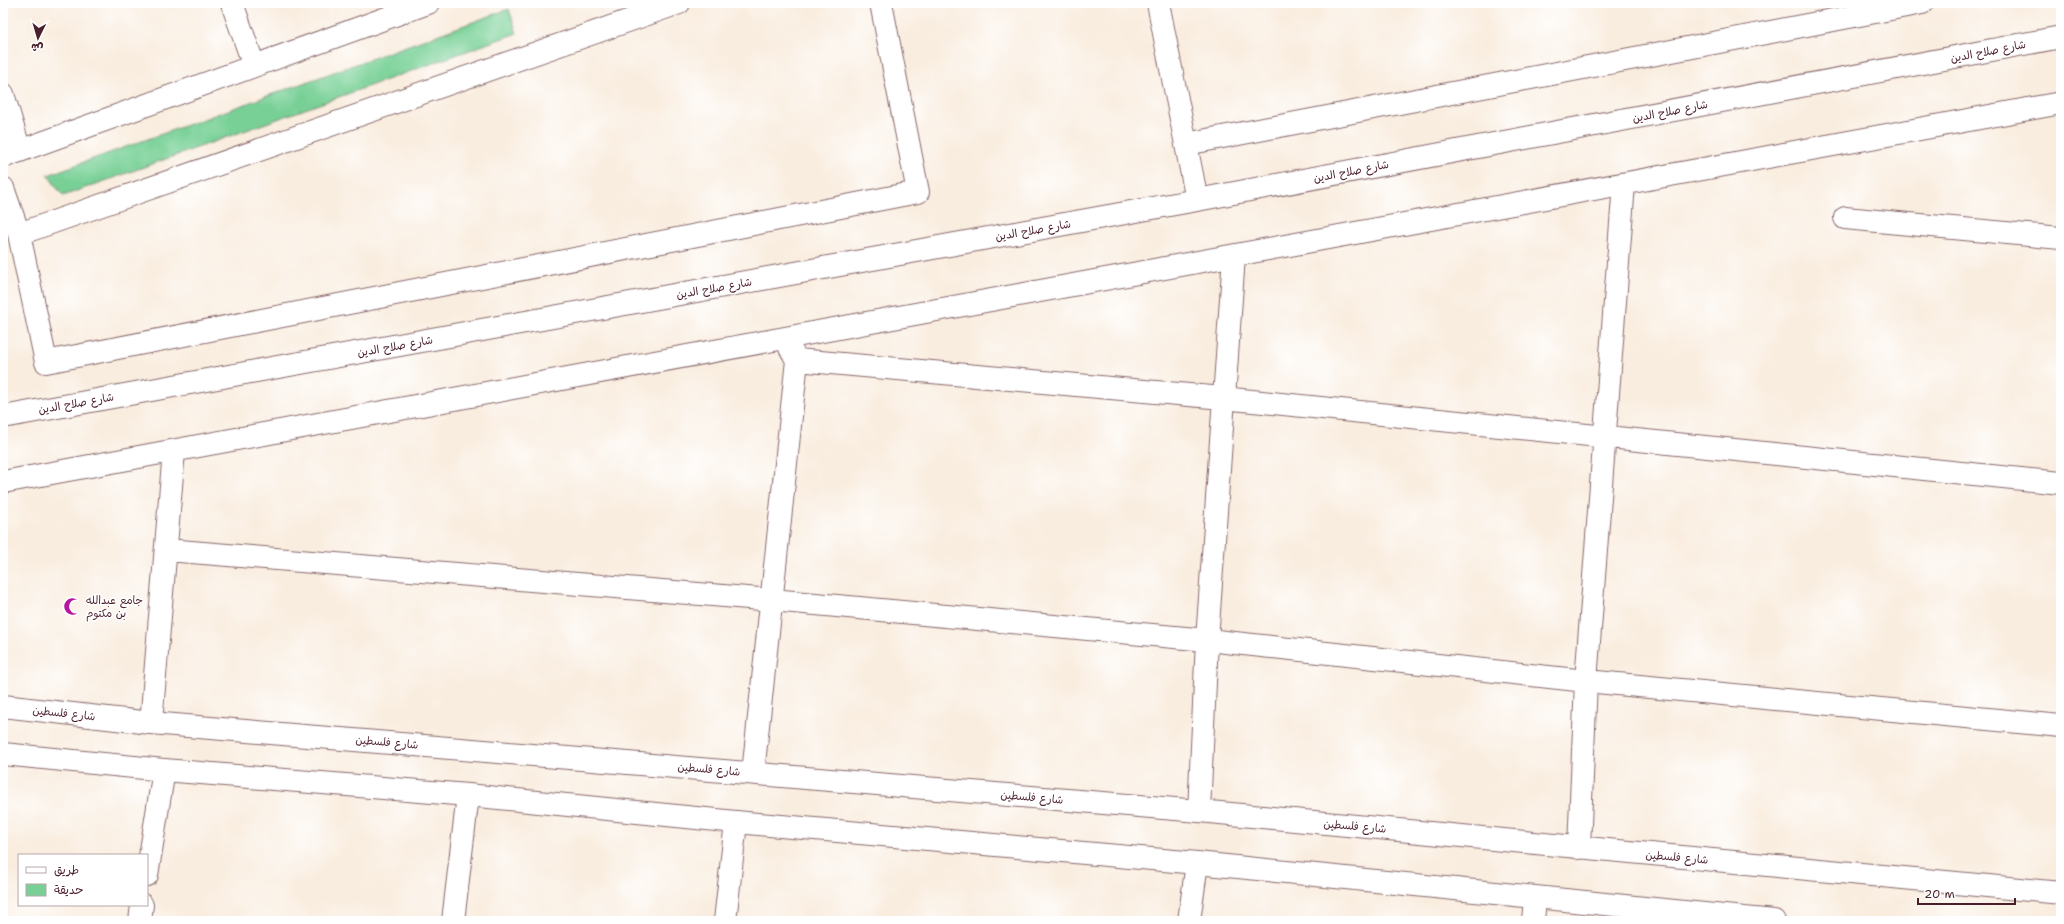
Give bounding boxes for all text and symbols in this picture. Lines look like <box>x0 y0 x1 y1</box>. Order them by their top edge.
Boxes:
north arrow <box>18 18 58 58</box>
street label: شارع صلاح الدين <box>1949 37 2027 67</box>
text: ش <box>30 39 44 55</box>
street label: شارع صلاح الدين <box>1631 97 1709 127</box>
street label: شارع صلاح الدين <box>1312 157 1390 187</box>
street label: شارع صلاح الدين <box>994 216 1072 246</box>
street label: شارع صلاح الدين <box>675 274 753 304</box>
street label: شارع صلاح الدين <box>356 332 434 362</box>
street label: شارع صلاح الدين <box>37 389 115 419</box>
place label: جامع عبدالله بن مكتوم <box>86 593 143 622</box>
mosque icon: جامع عبدالله بن مكتوم <box>63 596 83 616</box>
street label: شارع فلسطين <box>32 703 96 725</box>
street label: شارع فلسطين <box>355 732 419 754</box>
street label: شارع فلسطين <box>677 759 741 781</box>
street label: شارع فلسطين <box>1000 787 1064 809</box>
street label: شارع فلسطين <box>1323 816 1387 838</box>
street label: شارع فلسطين <box>1645 847 1709 869</box>
legend <box>18 854 148 906</box>
text: طريق <box>54 862 79 878</box>
scale bar <box>1918 880 2015 906</box>
text: حديقة <box>54 882 83 898</box>
text: 20 m <box>1924 886 1955 902</box>

